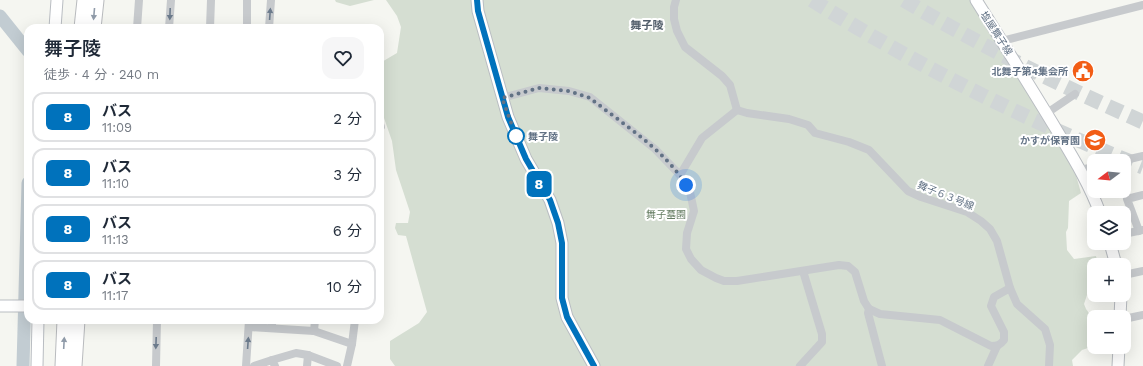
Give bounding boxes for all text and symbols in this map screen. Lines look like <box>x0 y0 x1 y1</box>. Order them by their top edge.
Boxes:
one-way arrow <box>91 8 98 20</box>
one-way arrow <box>167 8 173 21</box>
one-way arrow <box>267 8 274 20</box>
street label: 塩屋舞子線 <box>978 9 1015 57</box>
district label: 舞子陵 <box>631 19 664 32</box>
text: 舞子陵 <box>44 37 101 60</box>
button: heart <box>322 37 364 79</box>
public building icon: 北舞子第4集会所 <box>1070 58 1096 84</box>
place label: 北舞子第4集会所 <box>992 66 1068 77</box>
text: 徒歩 · 4 分 · 240 m <box>44 67 159 82</box>
text: バス <box>102 102 132 120</box>
text: 8 <box>64 109 72 125</box>
text: 2 分 <box>333 110 362 128</box>
text: 11:09 <box>102 120 132 135</box>
marker: 舞子陵 <box>507 127 525 145</box>
school or university icon: かすが保育園 <box>1082 127 1108 153</box>
place label: 舞子陵 <box>528 131 558 142</box>
place label: かすが保育園 <box>1020 135 1080 146</box>
north arrow <box>1087 154 1131 198</box>
map controls <box>1087 154 1131 354</box>
text: バス <box>102 158 132 176</box>
text: 8 <box>64 165 72 181</box>
text: 3 分 <box>333 166 362 184</box>
line badge: 8 <box>526 171 552 197</box>
your location <box>676 175 696 195</box>
text: 11:10 <box>102 176 129 191</box>
text: 8 <box>535 176 543 192</box>
street label: 舞子６３号線 <box>916 179 976 212</box>
button: layers <box>1087 206 1131 250</box>
park label: 舞子墓園 <box>646 209 686 220</box>
text: バス <box>102 214 132 232</box>
text: 8 <box>64 221 72 237</box>
text: 6 分 <box>333 222 362 240</box>
text: 11:13 <box>102 232 129 247</box>
button: + <box>1087 258 1131 302</box>
text: バス <box>102 270 132 288</box>
text: 8 <box>64 277 72 293</box>
text: 10 分 <box>327 278 362 296</box>
text: 11:17 <box>102 288 128 303</box>
button: − <box>1087 310 1131 354</box>
one-way arrow <box>61 337 68 349</box>
one-way arrow <box>153 337 159 350</box>
one-way arrow <box>244 337 251 349</box>

